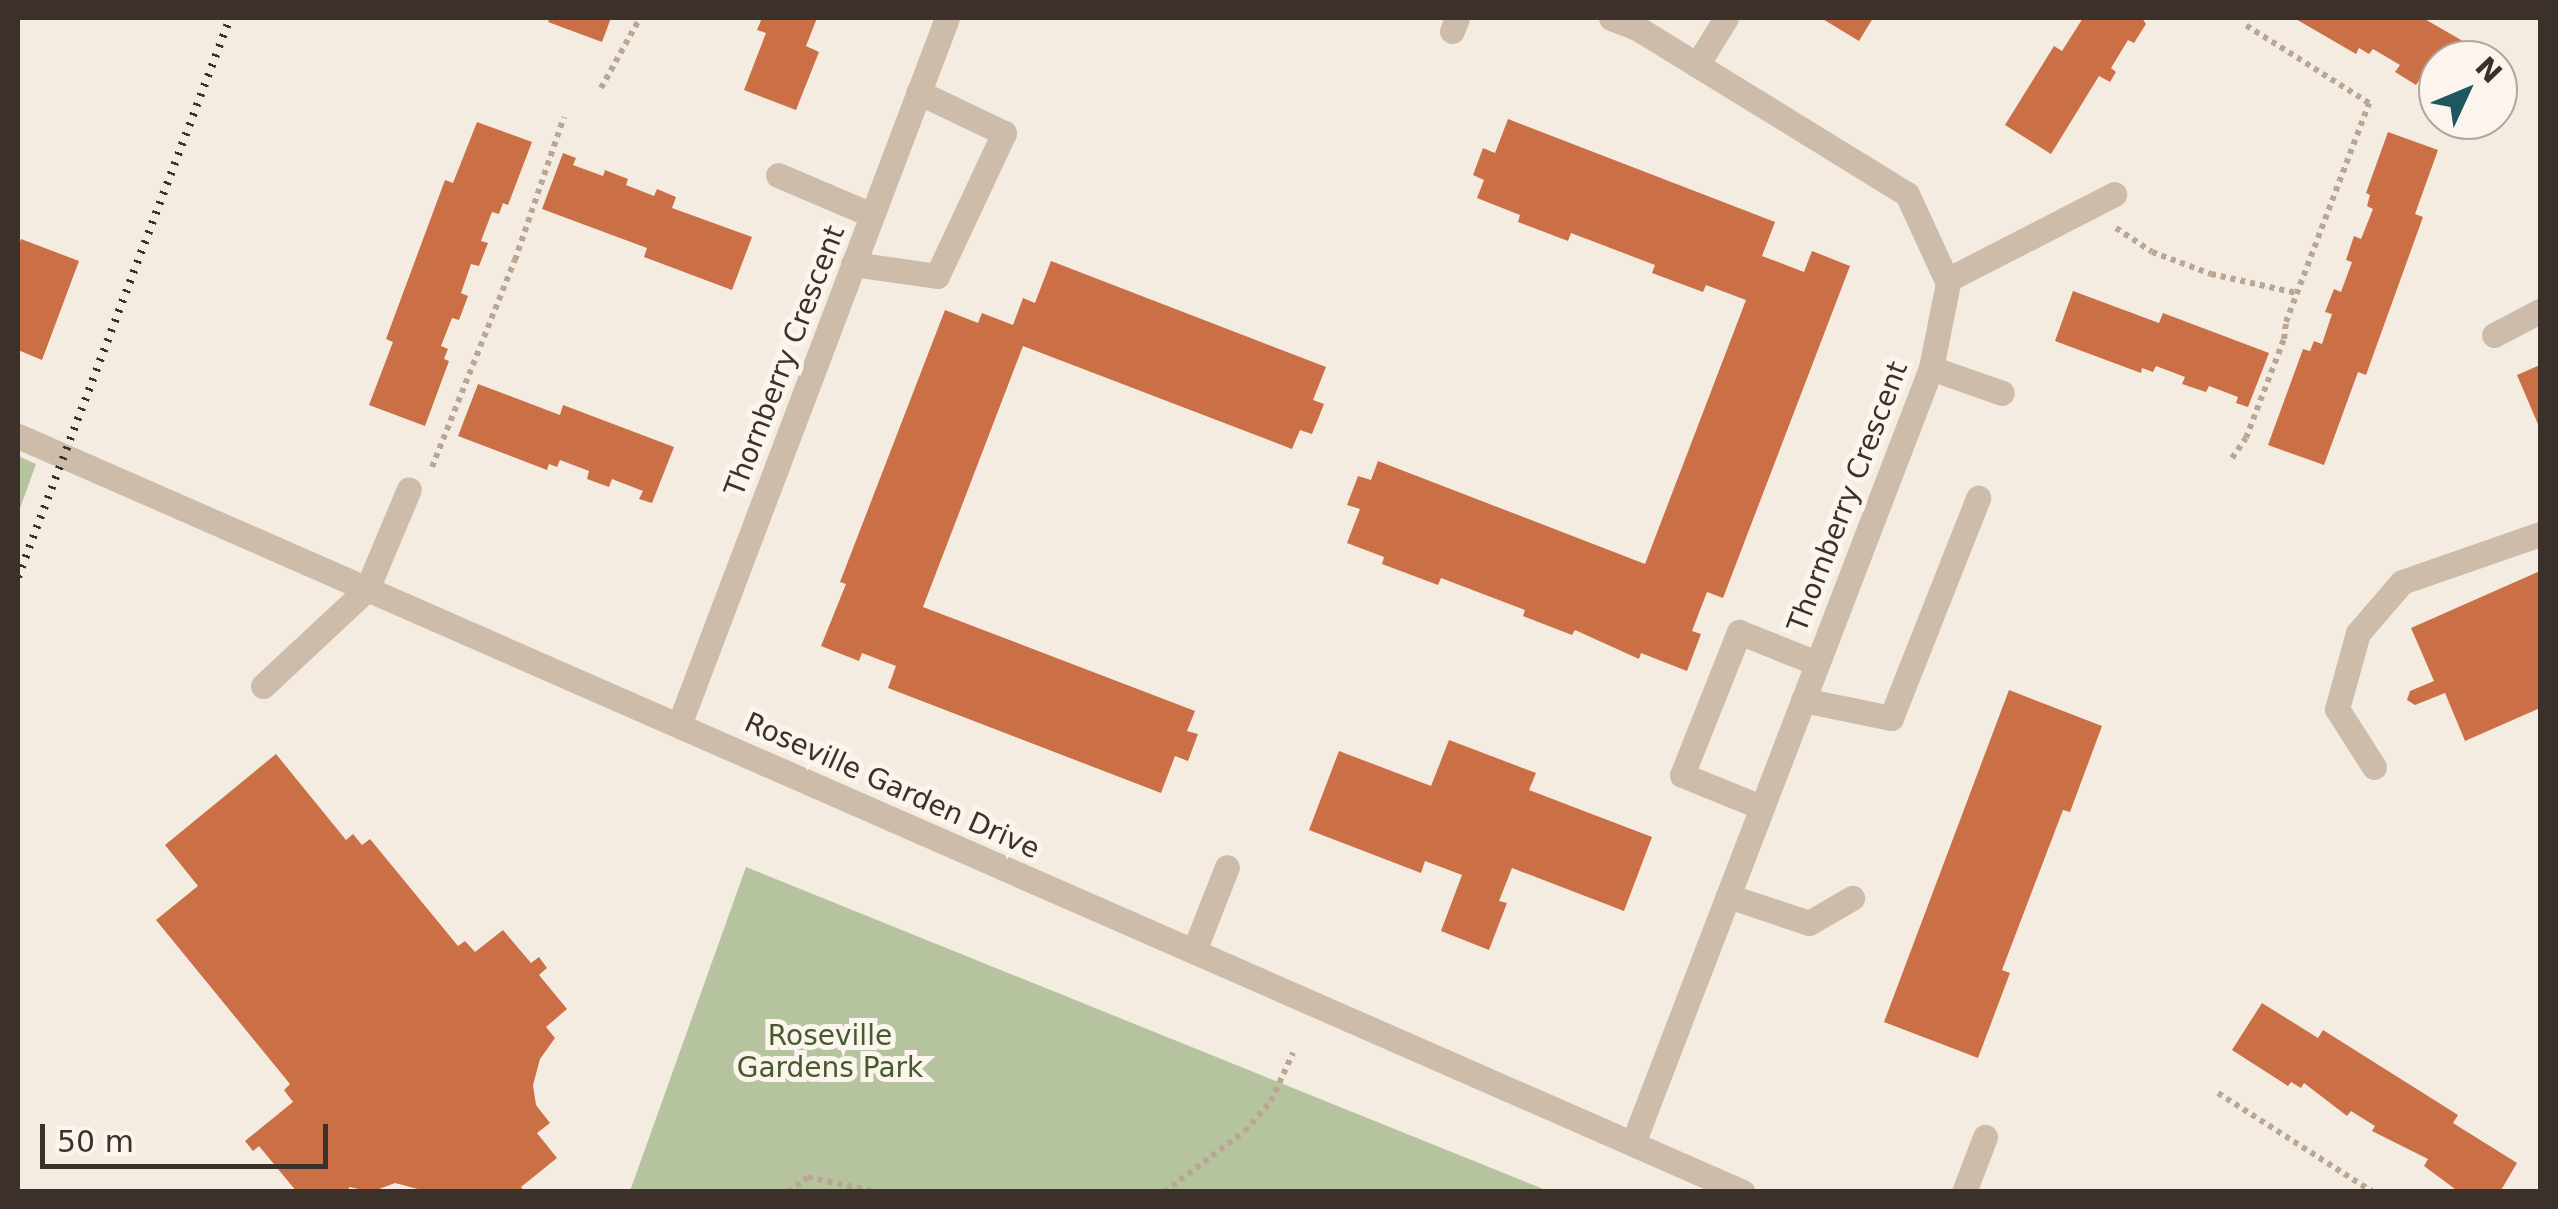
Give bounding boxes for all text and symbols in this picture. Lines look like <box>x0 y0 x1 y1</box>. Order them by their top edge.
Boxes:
north arrow <box>2418 40 2518 140</box>
text: N <box>2468 50 2509 90</box>
street label: Thornberry Crescent <box>718 221 852 501</box>
street label: Thornberry Crescent <box>1781 357 1915 637</box>
street label: Roseville Garden Drive <box>739 706 1045 866</box>
park label: Roseville Gardens Park <box>737 1019 923 1085</box>
scale bar <box>45 1104 332 1166</box>
text: 50 m <box>57 1124 134 1159</box>

